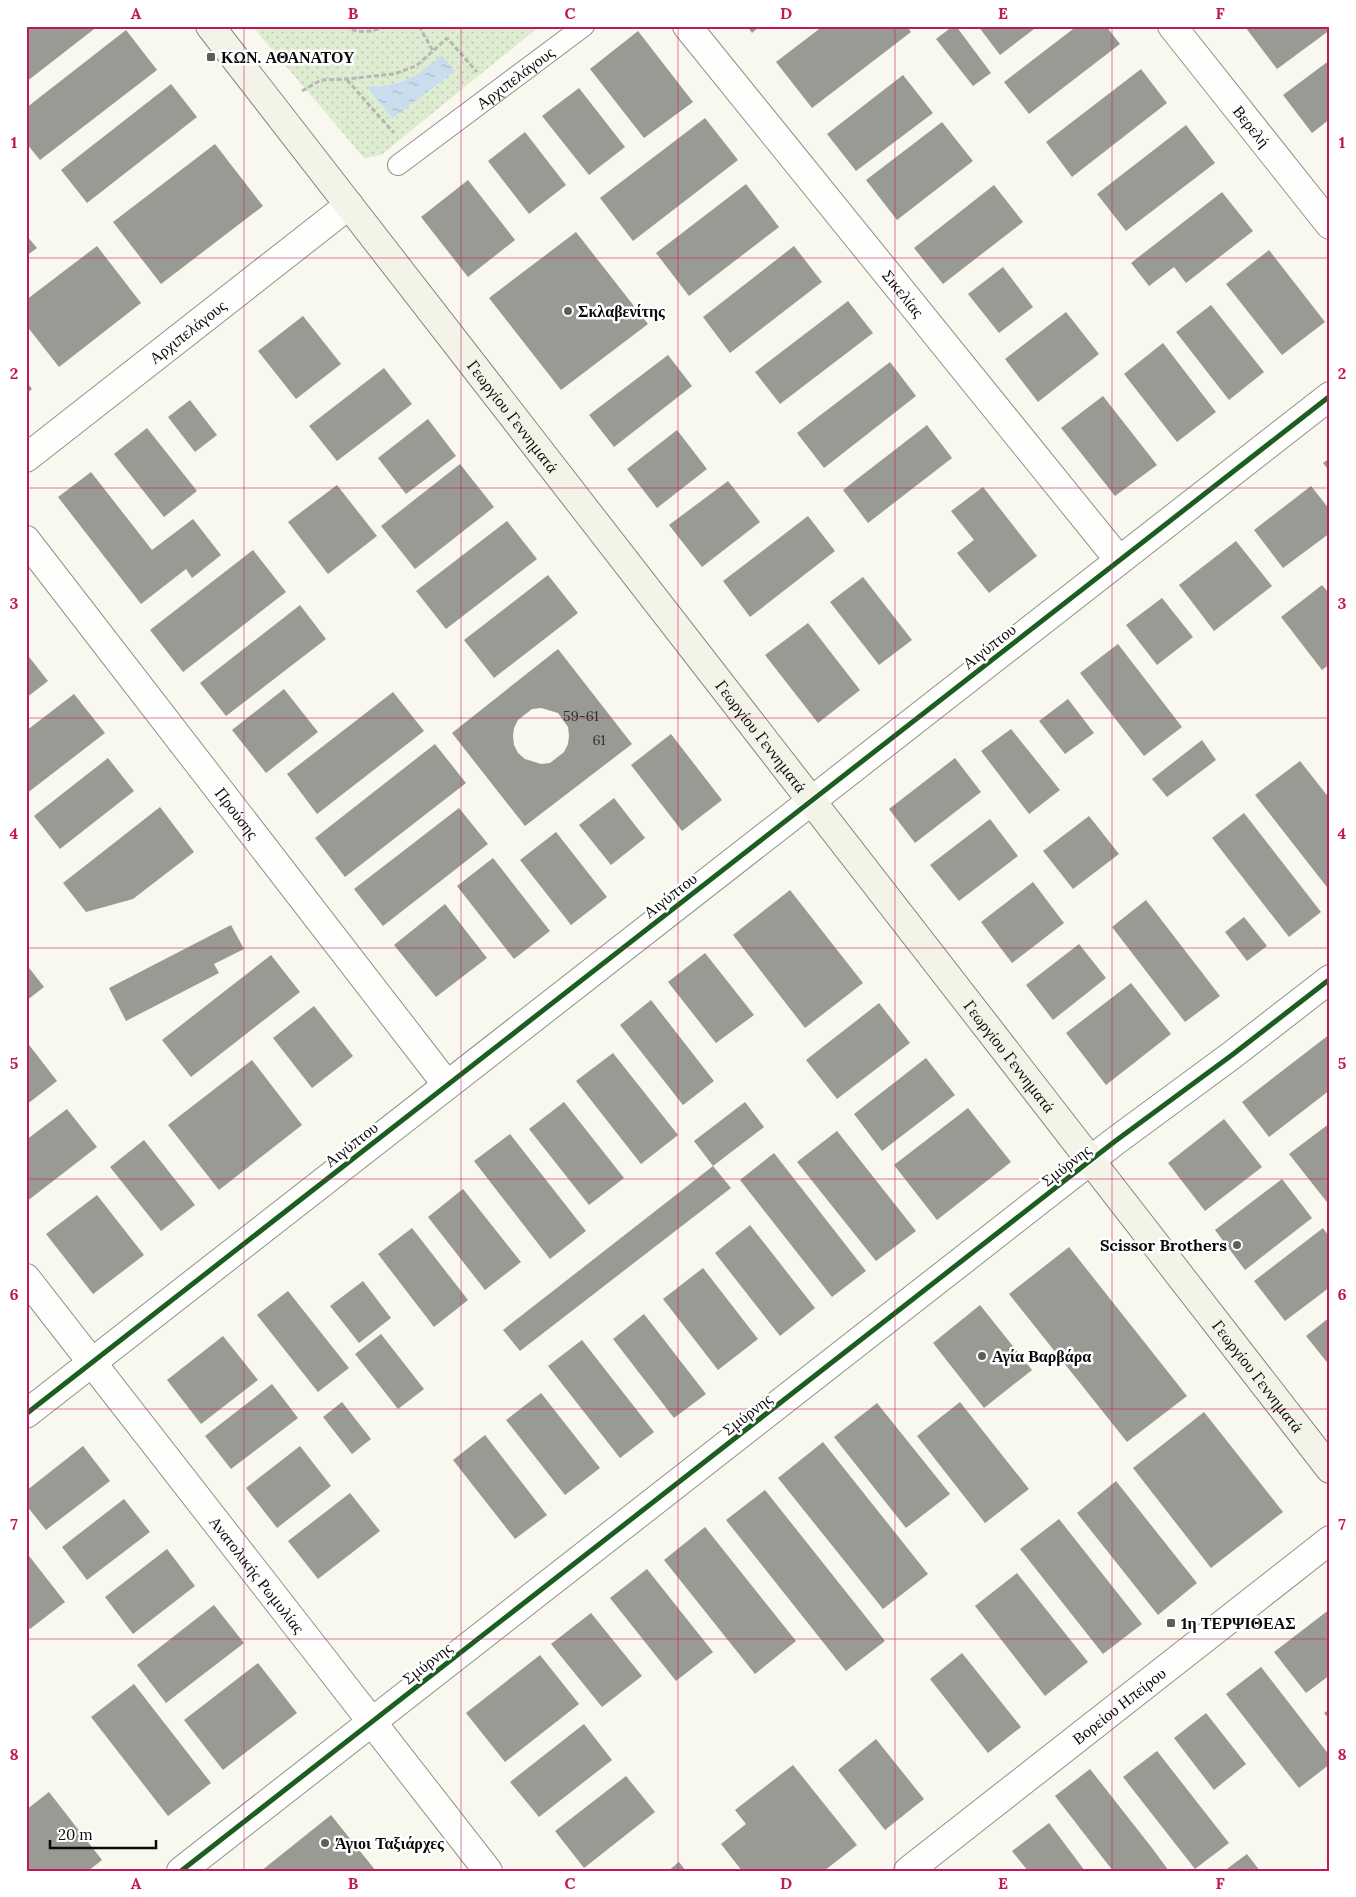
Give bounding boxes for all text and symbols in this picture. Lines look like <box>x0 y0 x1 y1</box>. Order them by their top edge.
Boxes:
text: A <box>131 3 142 23</box>
text: B <box>348 3 359 23</box>
text: C <box>564 3 576 23</box>
text: D <box>780 3 792 23</box>
text: E <box>998 3 1008 23</box>
text: F <box>1215 3 1225 23</box>
street label: Αρχιπελάγους <box>472 42 558 113</box>
place label: ΚΩΝ. ΑΘΑΝΑΤΟΥ <box>221 47 355 67</box>
marker: ΚΩΝ. ΑΘΑΝΑΤΟΥ <box>205 51 217 63</box>
street label: Βερελή <box>1229 101 1274 151</box>
text: 1 <box>11 132 17 152</box>
text: 1 <box>1339 132 1345 152</box>
street label: Σικελίας <box>878 266 929 322</box>
street label: Αρχιπελάγους <box>145 295 230 368</box>
place label: Σκλαβενίτης <box>578 301 665 321</box>
marker: Σκλαβενίτης <box>562 305 574 317</box>
street label: Γεωργίου Γεννηματά <box>463 356 563 477</box>
text: 2 <box>10 363 18 383</box>
text: 2 <box>1338 363 1346 383</box>
text: 3 <box>10 593 19 613</box>
text: 3 <box>1338 593 1347 613</box>
street label: Αιγύπτου <box>958 619 1020 673</box>
street label: Γεωργίου Γεννηματά <box>711 676 811 797</box>
house number: 59-61 <box>563 707 599 725</box>
house number: 61 <box>592 731 606 749</box>
street label: Προύσης <box>211 783 263 843</box>
text: 4 <box>10 823 19 843</box>
text: 4 <box>1338 823 1347 843</box>
street label: Αιγύπτου <box>639 868 701 922</box>
street label: Γεωργίου Γεννηματά <box>960 996 1060 1117</box>
text: 5 <box>10 1053 19 1073</box>
text: 5 <box>1338 1053 1347 1073</box>
street label: Αιγύπτου <box>320 1117 382 1171</box>
street label: Σμύρνης <box>1037 1139 1095 1190</box>
place label: Scissor Brothers <box>1100 1235 1227 1255</box>
marker: Scissor Brothers <box>1231 1239 1243 1251</box>
text: 6 <box>9 1284 19 1304</box>
text: 6 <box>1337 1284 1347 1304</box>
street label: Γεωργίου Γεννηματά <box>1208 1316 1308 1437</box>
place label: Αγία Βαρβάρα <box>992 1346 1091 1366</box>
marker: Αγία Βαρβάρα <box>976 1350 988 1362</box>
street label: Σμύρνης <box>718 1388 776 1439</box>
street label: Ανατολικής Ρωμυλίας <box>205 1512 309 1638</box>
text: 7 <box>10 1514 18 1534</box>
text: 7 <box>1338 1514 1346 1534</box>
place label: 1η ΤΕΡΨΙΘΕΑΣ <box>1181 1613 1296 1633</box>
marker: 1η ΤΕΡΨΙΘΕΑΣ <box>1165 1617 1177 1629</box>
street label: Σμύρνης <box>398 1637 456 1688</box>
street label: Βορείου Ηπείρου <box>1068 1663 1170 1749</box>
text: 8 <box>9 1744 19 1764</box>
text: 8 <box>1337 1744 1347 1764</box>
scale bar <box>50 1817 156 1849</box>
text: 20 m <box>58 1825 93 1844</box>
place label: Άγιοι Ταξιάρχες <box>335 1833 444 1853</box>
marker: Άγιοι Ταξιάρχες <box>319 1837 331 1849</box>
text: A <box>131 1873 142 1893</box>
text: B <box>348 1873 359 1893</box>
text: C <box>564 1873 576 1893</box>
text: D <box>780 1873 792 1893</box>
text: E <box>998 1873 1008 1893</box>
text: F <box>1215 1873 1225 1893</box>

